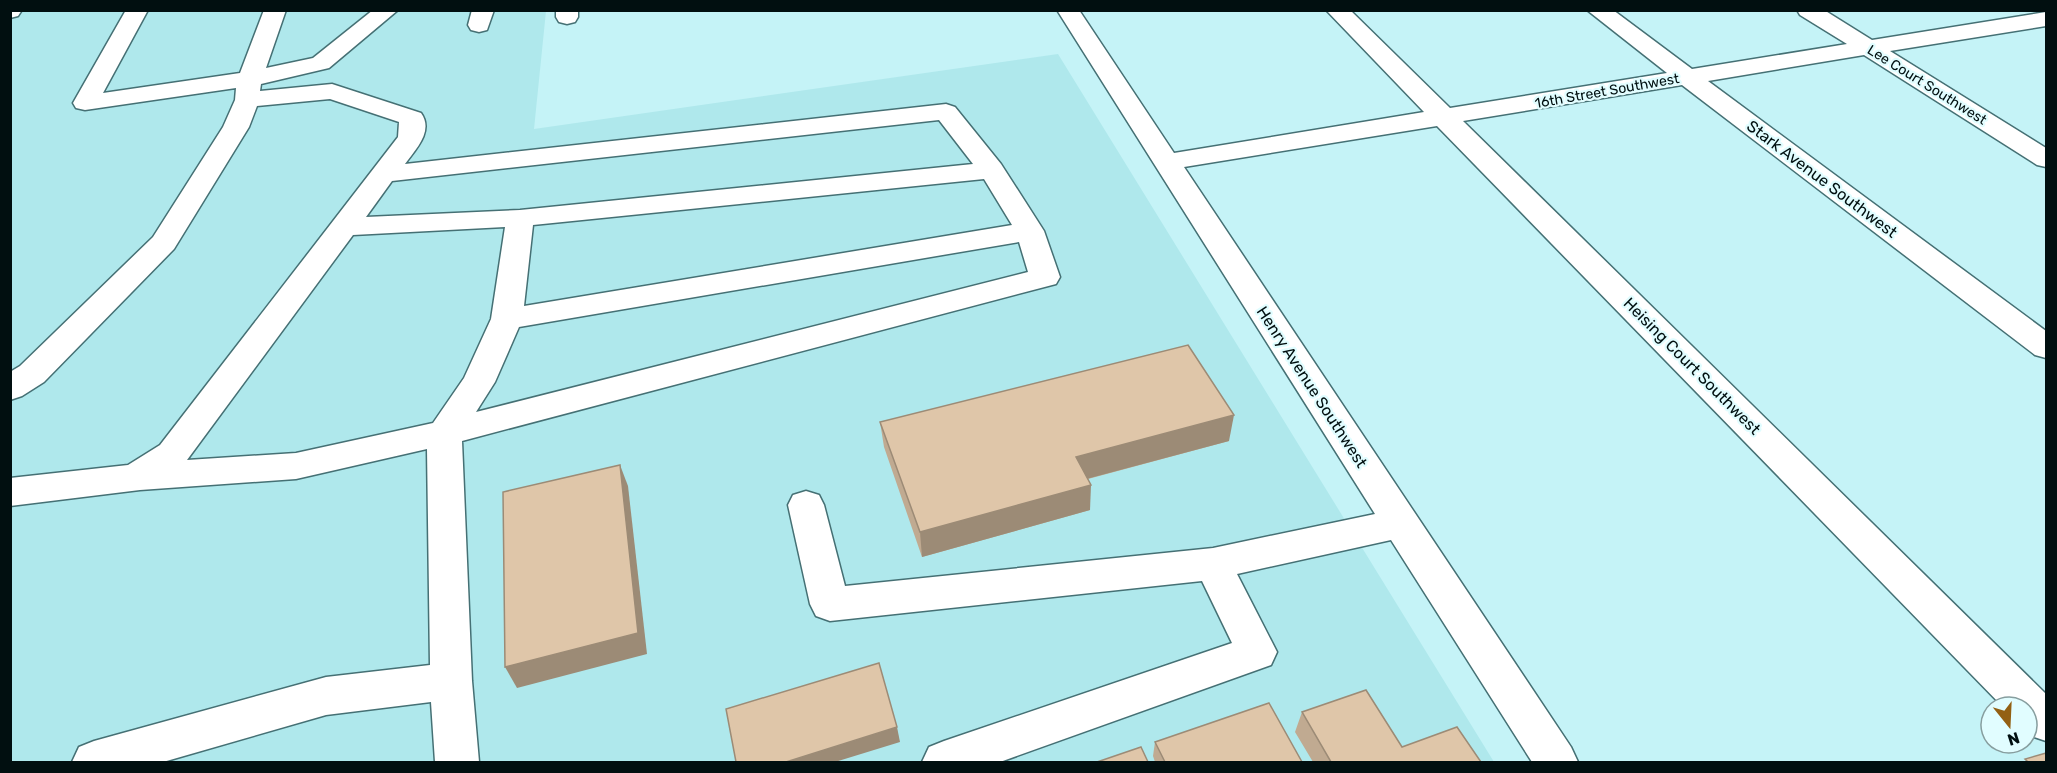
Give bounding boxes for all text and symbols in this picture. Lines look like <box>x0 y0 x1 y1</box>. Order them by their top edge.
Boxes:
street label: Lee Court Southwest <box>1864 41 1990 129</box>
street label: 16th Street Southwest <box>1533 70 1681 112</box>
street label: Stark Avenue Southwest <box>1743 116 1901 242</box>
street label: Heising Court Southwest <box>1620 294 1764 438</box>
street label: Henry Avenue Southwest <box>1253 303 1371 471</box>
north arrow <box>1979 695 2039 755</box>
text: N <box>2005 728 2022 750</box>

